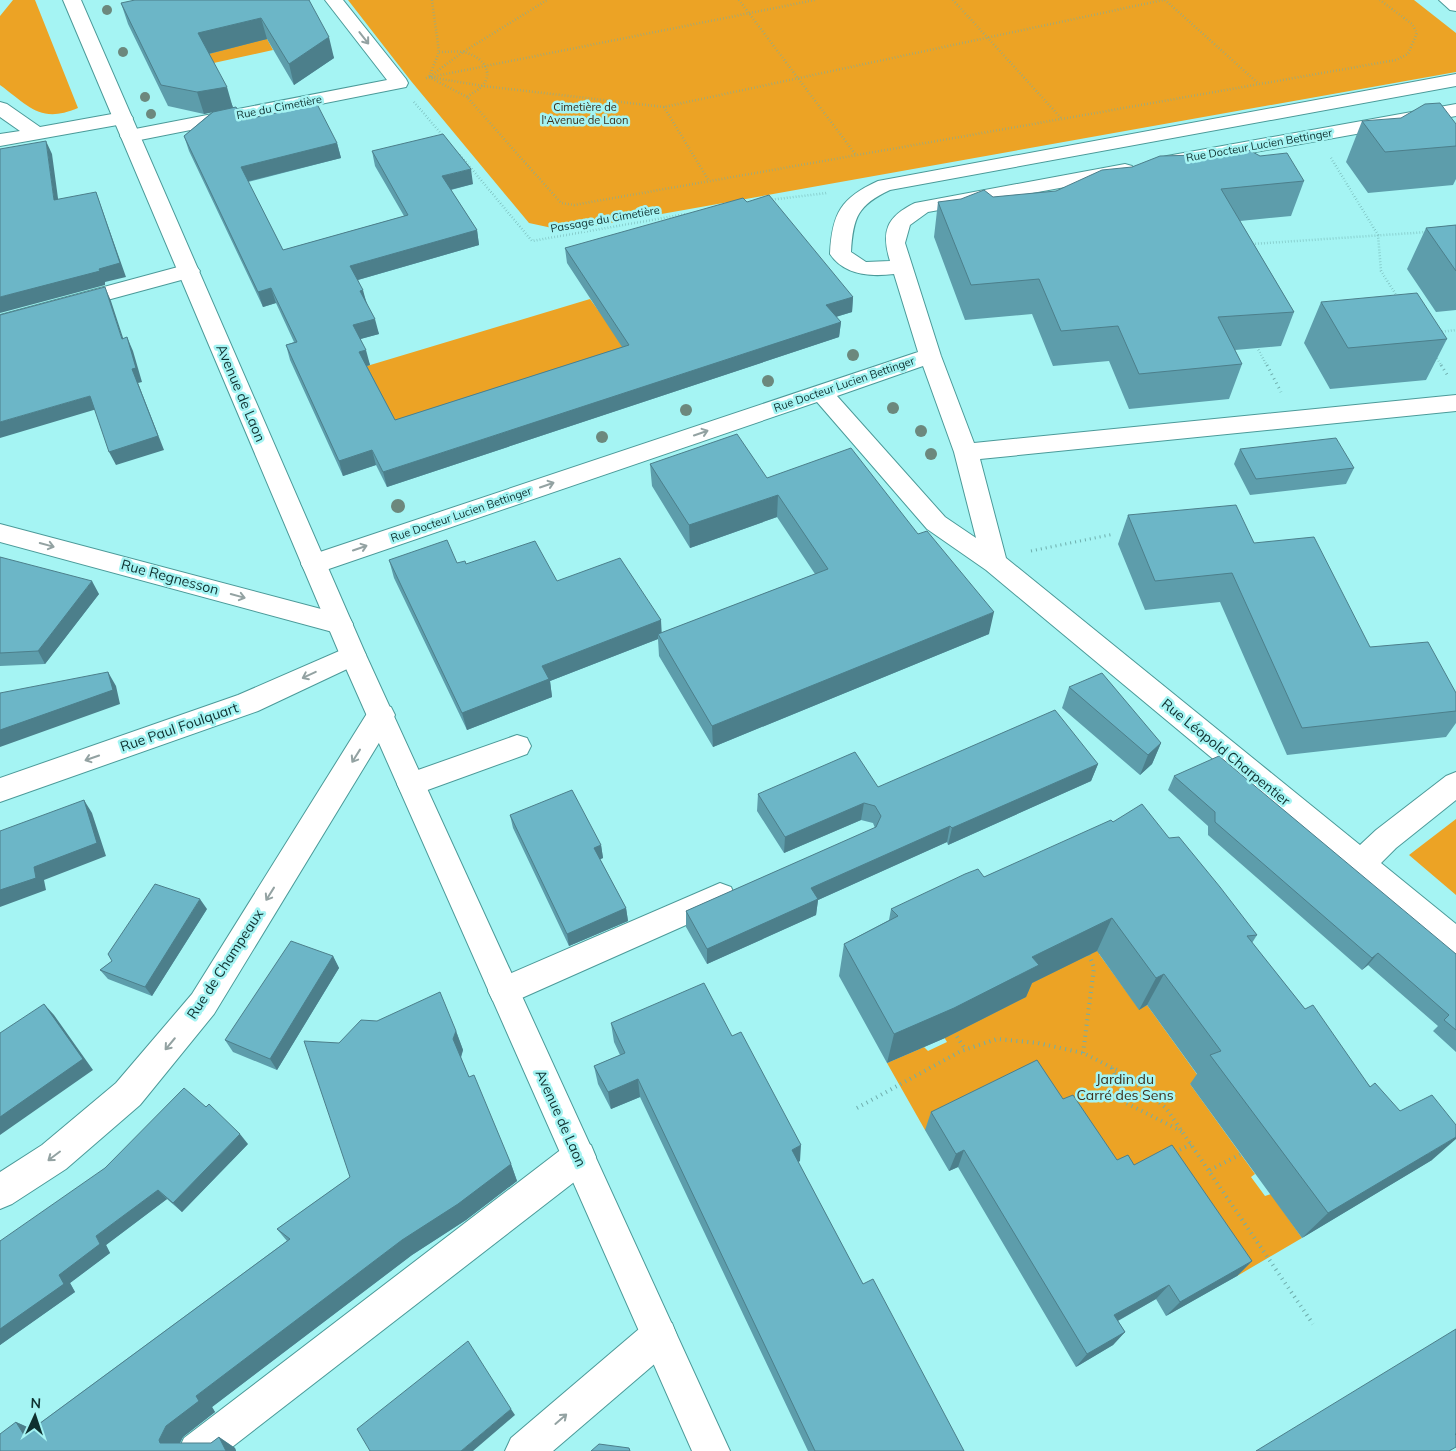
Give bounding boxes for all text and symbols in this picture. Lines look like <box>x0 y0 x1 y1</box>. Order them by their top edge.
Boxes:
one-way arrow <box>358 31 369 44</box>
street label: Rue du Cimetière <box>235 92 323 122</box>
park label: Cimetière de l'Avenue de Laon <box>541 100 629 127</box>
street label: Rue Docteur Lucien Bettinger <box>1185 125 1333 165</box>
street label: Passage du Cimetière <box>549 203 661 235</box>
street label: Avenue de Laon <box>212 341 270 445</box>
street label: Rue Docteur Lucien Bettinger <box>772 353 916 415</box>
one-way arrow <box>693 428 709 437</box>
one-way arrow <box>539 480 555 489</box>
street label: Rue Docteur Lucien Bettinger <box>389 483 533 545</box>
one-way arrow <box>39 540 55 550</box>
one-way arrow <box>352 543 368 552</box>
street label: Rue Regnesson <box>119 555 221 599</box>
one-way arrow <box>230 591 246 601</box>
one-way arrow <box>302 671 317 681</box>
street label: Rue Léopold Charpentier <box>1158 695 1295 810</box>
street label: Rue Paul Foulquart <box>118 698 240 756</box>
one-way arrow <box>350 749 360 763</box>
one-way arrow <box>84 754 100 763</box>
one-way arrow <box>265 887 275 901</box>
street label: Rue de Champeaux <box>183 905 267 1022</box>
one-way arrow <box>165 1037 176 1050</box>
street label: Avenue de Laon <box>532 1067 590 1169</box>
park label: Jardin du Carré des Sens <box>1076 1070 1174 1104</box>
one-way arrow <box>47 1151 61 1161</box>
north arrow <box>10 1391 60 1441</box>
text: N <box>30 1394 41 1412</box>
one-way arrow <box>554 1414 567 1425</box>

